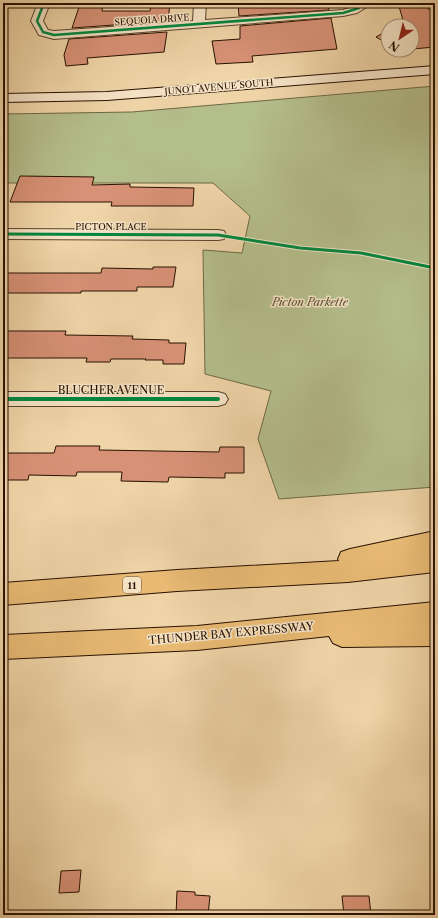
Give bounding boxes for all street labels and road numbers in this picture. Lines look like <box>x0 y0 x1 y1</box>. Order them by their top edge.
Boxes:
street label: SEQUOIA DRIVE <box>114 11 190 28</box>
street label: JUNOT AVENUE SOUTH <box>162 76 274 97</box>
street label: PICTON PLACE <box>75 221 147 232</box>
street label: BLUCHER AVENUE <box>58 383 165 397</box>
road number: 11 <box>123 577 141 593</box>
street label: THUNDER BAY EXPRESSWAY <box>148 619 314 647</box>

